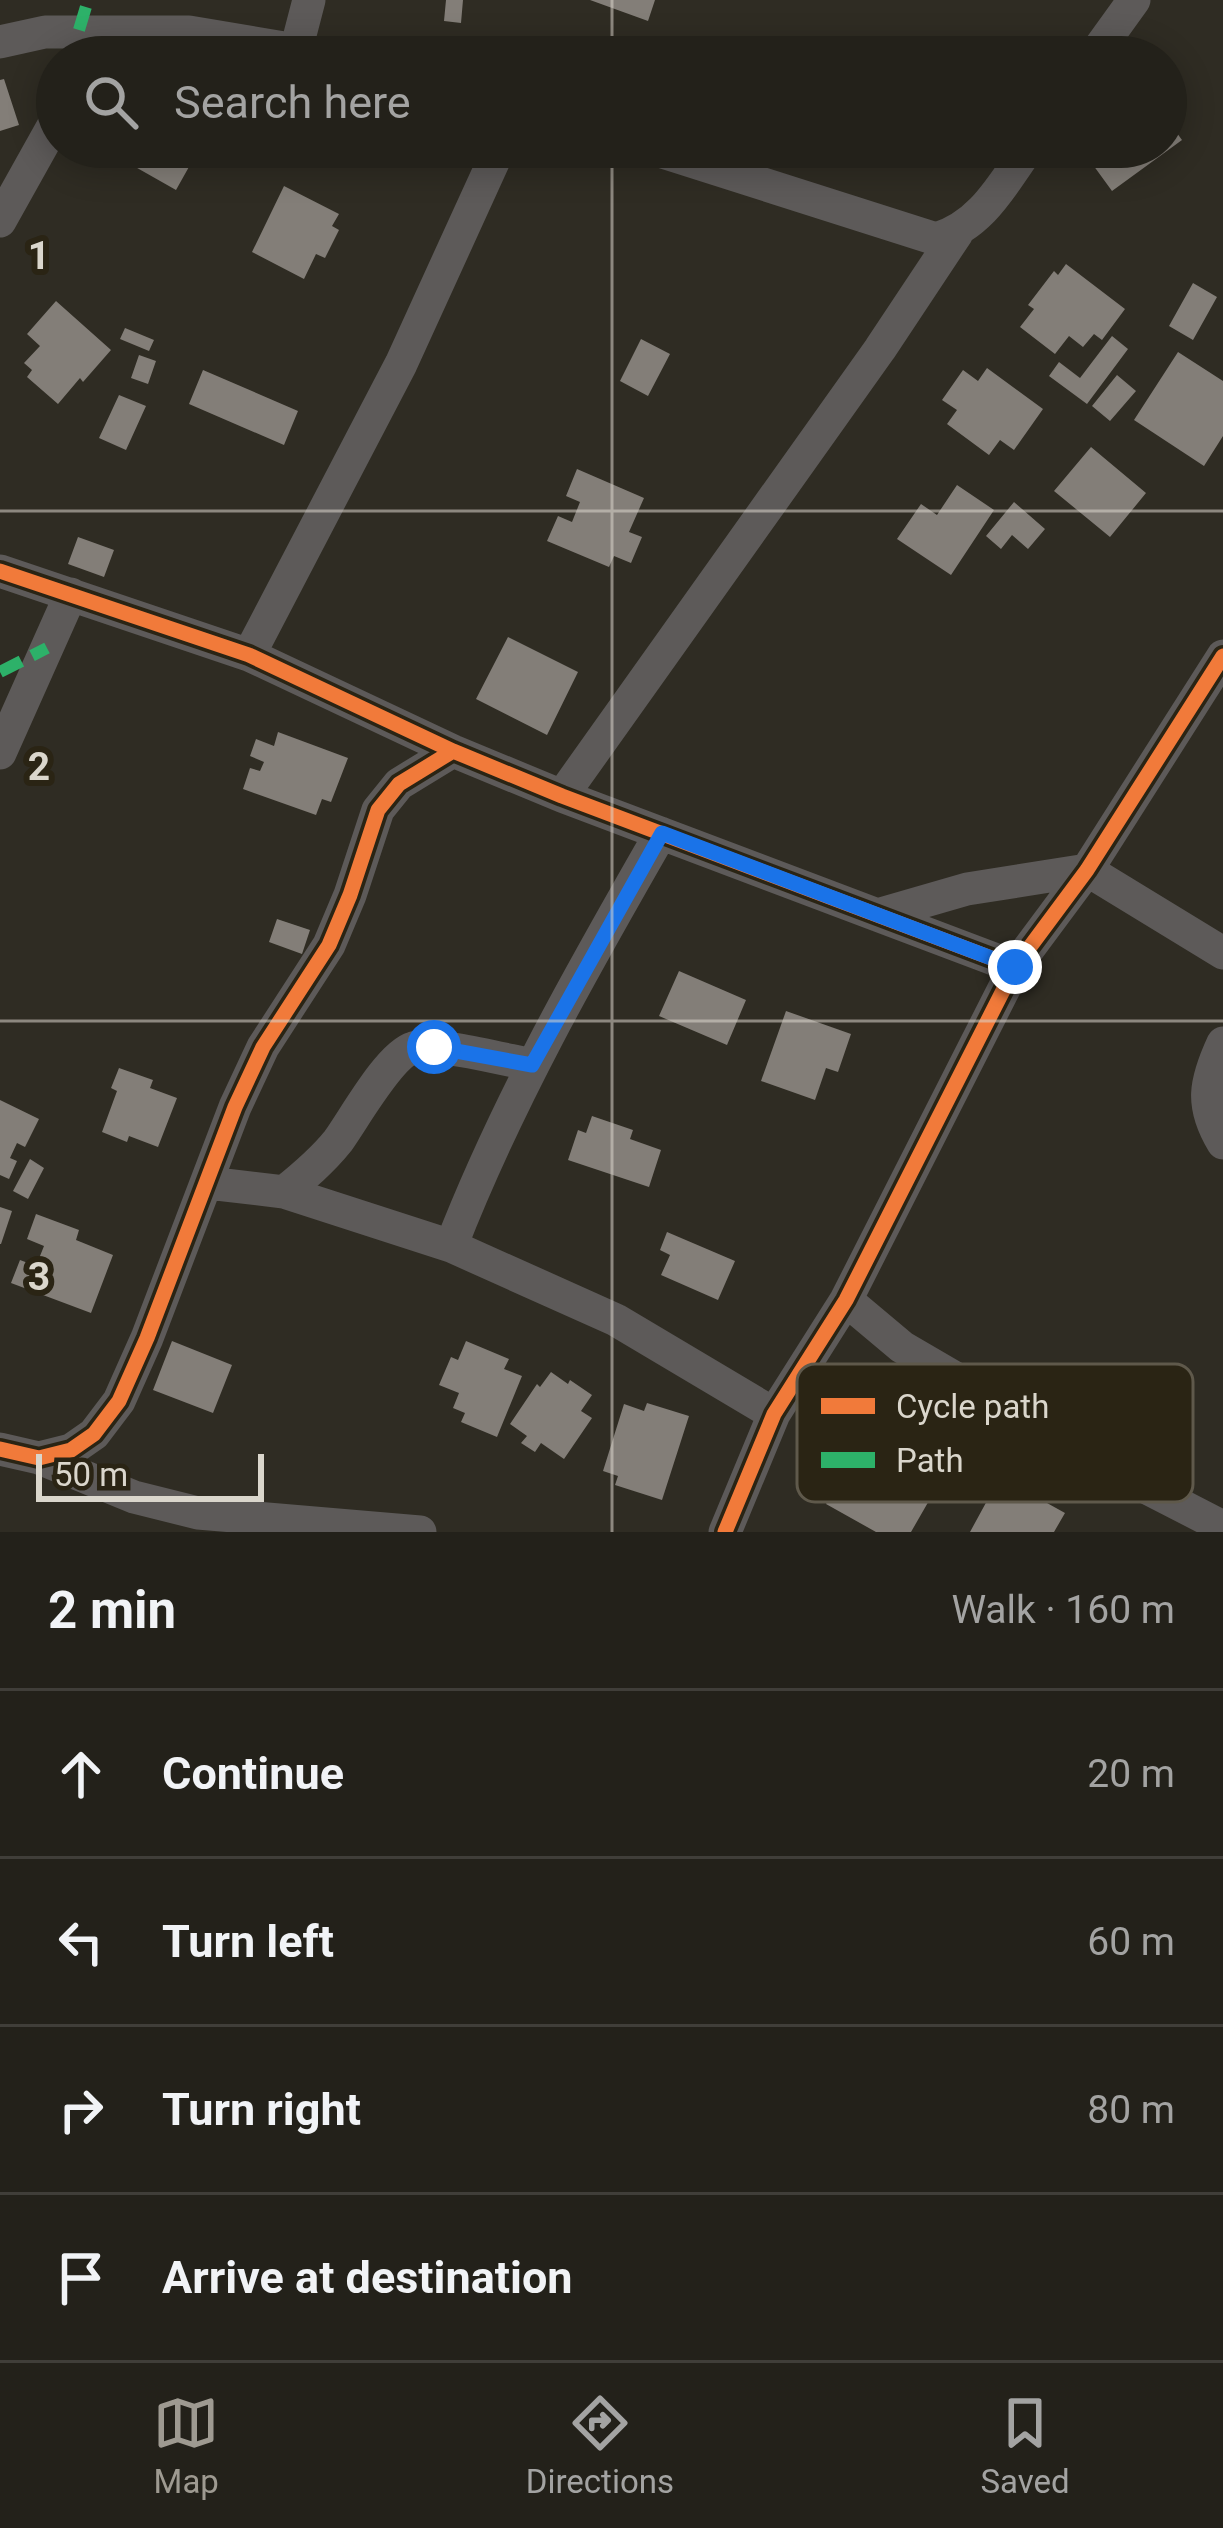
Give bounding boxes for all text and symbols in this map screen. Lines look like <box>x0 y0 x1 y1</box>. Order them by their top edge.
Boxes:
search box <box>36 36 1187 168</box>
icon: search <box>78 69 144 135</box>
text: Search here <box>174 76 411 129</box>
text: 1 <box>28 233 50 279</box>
text: 2 <box>28 744 50 790</box>
route end <box>988 940 1042 994</box>
route start <box>407 1020 461 1074</box>
text: 3 <box>28 1254 50 1300</box>
legend <box>797 1364 1193 1502</box>
text: Cycle path <box>896 1387 1049 1426</box>
text: Path <box>896 1441 964 1480</box>
scale bar <box>36 1448 264 1501</box>
text: 50 m <box>54 1455 128 1494</box>
text: 2 min <box>48 1581 176 1640</box>
text: Walk · 160 m <box>951 1587 1175 1633</box>
icon: ahead <box>48 1741 114 1807</box>
text: Continue <box>162 1747 344 1800</box>
text: 20 m <box>1087 1751 1175 1797</box>
icon: left <box>48 1909 114 1975</box>
text: Turn left <box>162 1915 334 1968</box>
text: 60 m <box>1087 1919 1175 1965</box>
icon: right <box>48 2077 114 2143</box>
text: Turn right <box>162 2083 361 2136</box>
text: 80 m <box>1087 2087 1175 2133</box>
icon: arrive <box>48 2245 114 2311</box>
text: Arrive at destination <box>162 2251 573 2304</box>
tab: Map <box>153 2390 219 2501</box>
tab: Directions <box>526 2390 674 2501</box>
tab: Saved <box>981 2390 1070 2501</box>

